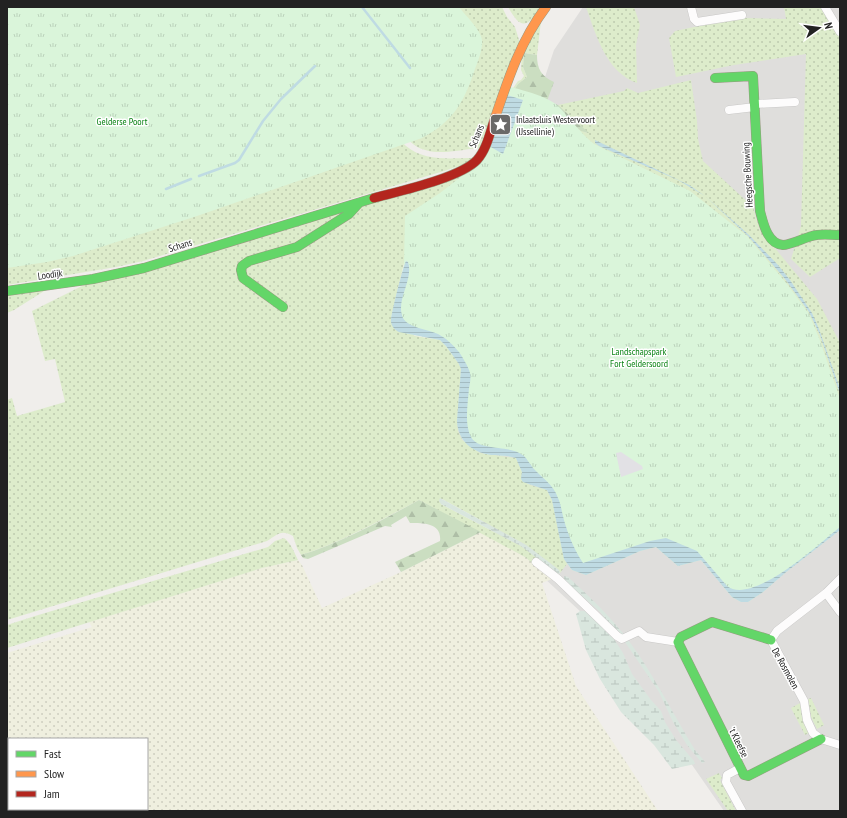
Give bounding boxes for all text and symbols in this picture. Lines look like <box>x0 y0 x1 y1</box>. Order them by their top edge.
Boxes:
north arrow <box>799 8 839 48</box>
text: N <box>821 21 836 30</box>
place icon: Inlaatsluis Westervoort (IJssellinie) <box>488 112 514 138</box>
place label: Inlaatsluis Westervoort (IJssellinie) <box>516 113 595 138</box>
park label: Gelderse Poort <box>97 115 148 128</box>
street label: Schans <box>466 122 487 150</box>
street label: Heegsche Bouwing <box>739 142 756 208</box>
street label: Schans <box>167 236 194 255</box>
street label: Loodijk <box>37 266 63 283</box>
park label: Landschapspark Fort Geldersoord <box>610 345 668 370</box>
street label: De Rosmolen <box>769 645 802 691</box>
street label: 't Kleefse <box>726 725 751 760</box>
legend <box>8 738 148 810</box>
text: Fast <box>44 746 62 761</box>
text: Slow <box>44 766 65 781</box>
text: Jam <box>43 786 60 801</box>

